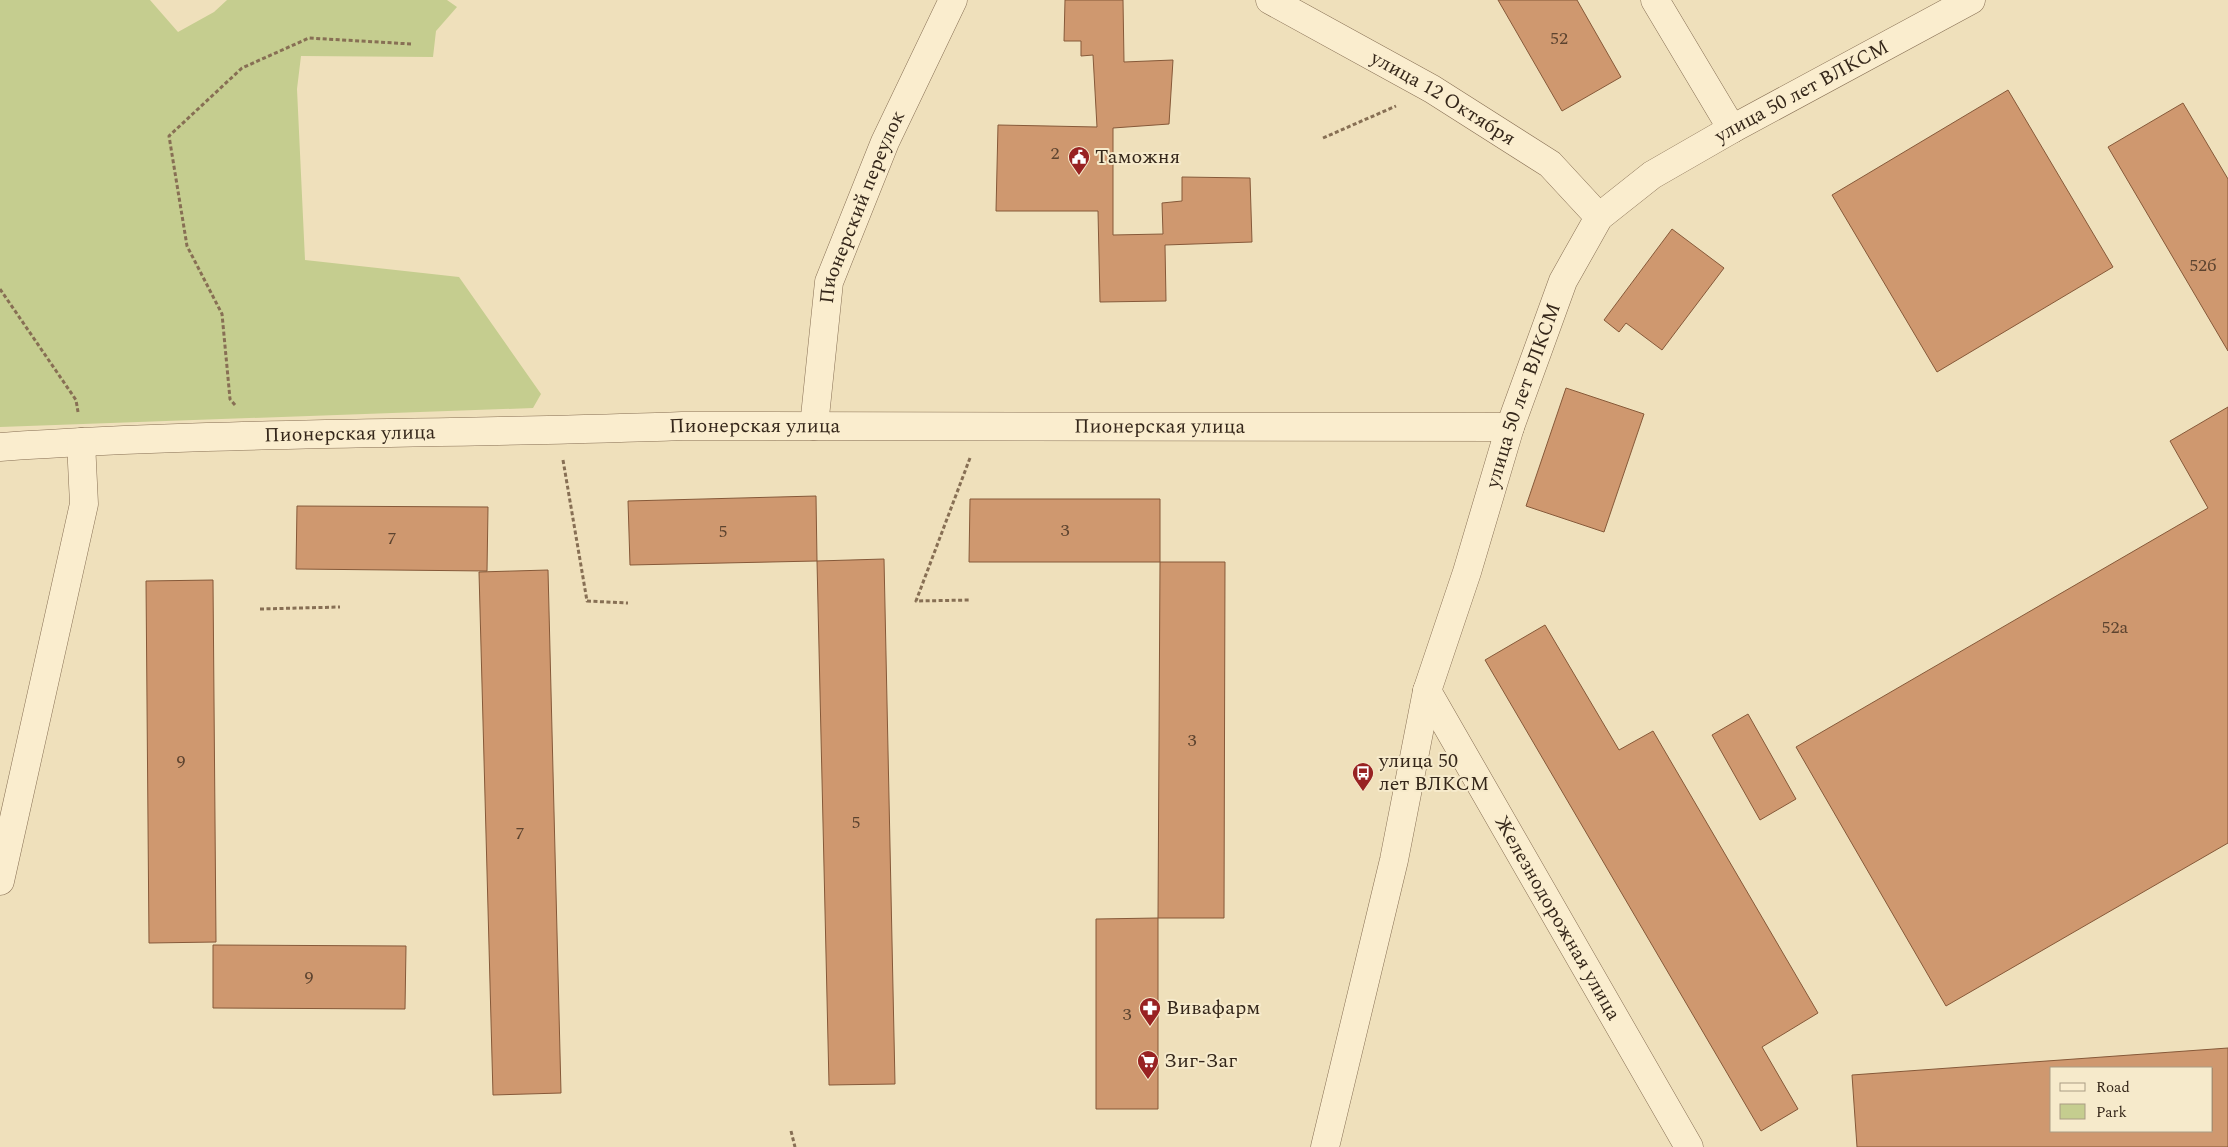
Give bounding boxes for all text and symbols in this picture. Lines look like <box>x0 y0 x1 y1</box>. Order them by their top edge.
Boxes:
house number: 52 <box>1550 25 1568 52</box>
street label: улица 50 лет ВЛКСМ <box>1708 32 1894 151</box>
street label: улица 12 Октября <box>1364 43 1521 153</box>
street label: Пионерский переулок <box>812 105 913 305</box>
house number: 2 <box>1051 140 1060 167</box>
place label: Таможня <box>1095 142 1180 172</box>
public building icon: Таможня <box>1067 145 1091 176</box>
house number: 52б <box>2189 252 2217 279</box>
street label: улица 50 лет ВЛКСМ <box>1477 299 1569 493</box>
street label: Пионерская улица <box>668 411 841 441</box>
street label: Пионерская улица <box>1074 411 1246 442</box>
street label: Пионерская улица <box>264 417 436 450</box>
house number: 3 <box>1061 517 1070 544</box>
house number: 5 <box>719 518 728 545</box>
house number: 7 <box>388 525 397 552</box>
house number: 52а <box>2102 614 2129 641</box>
house number: 3 <box>1188 727 1197 754</box>
place label: улица 50 лет ВЛКСМ <box>1378 746 1489 799</box>
house number: 9 <box>177 748 186 775</box>
bus stop icon: улица 50 лет ВЛКСМ <box>1351 761 1375 792</box>
house number: 5 <box>852 809 861 836</box>
street label: Железнодорожная улица <box>1487 810 1628 1026</box>
house number: 7 <box>516 820 525 847</box>
house number: 9 <box>305 964 314 991</box>
place label: Вивафарм <box>1166 993 1260 1023</box>
pharmacy icon: Вивафарм <box>1138 996 1162 1027</box>
house number: 3 <box>1123 1001 1132 1028</box>
place label: Зиг-Заг <box>1164 1046 1237 1076</box>
supermarket icon: Зиг-Заг <box>1136 1049 1160 1080</box>
legend <box>2050 1067 2213 1132</box>
text: Road <box>2096 1076 2130 1099</box>
text: Park <box>2096 1101 2127 1124</box>

